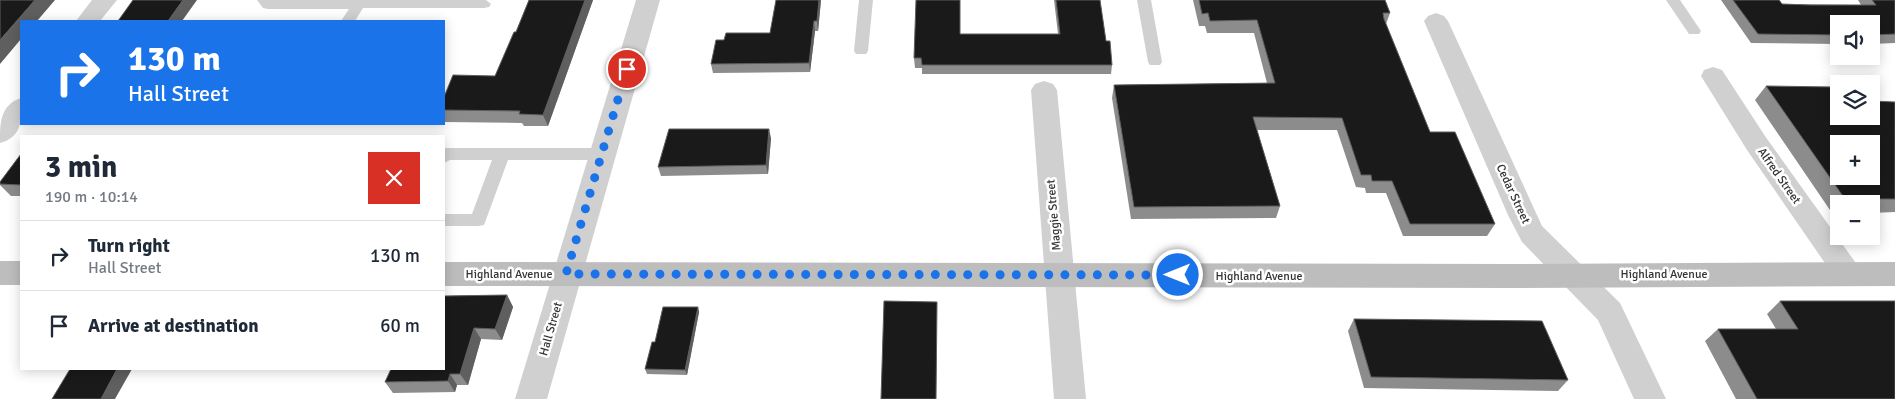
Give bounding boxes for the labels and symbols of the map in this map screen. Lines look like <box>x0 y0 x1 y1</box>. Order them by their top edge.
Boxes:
pin <box>606 48 648 90</box>
street label: Alfred Street <box>1754 145 1804 207</box>
street label: Cedar Street <box>1493 162 1533 226</box>
street label: Maggie Street <box>1043 179 1065 251</box>
position arrow <box>1151 248 1203 300</box>
street label: Highland Avenue <box>466 267 552 282</box>
street label: Highland Avenue <box>1621 267 1707 282</box>
street label: Highland Avenue <box>1216 269 1302 284</box>
street label: Hall Street <box>536 300 566 358</box>

